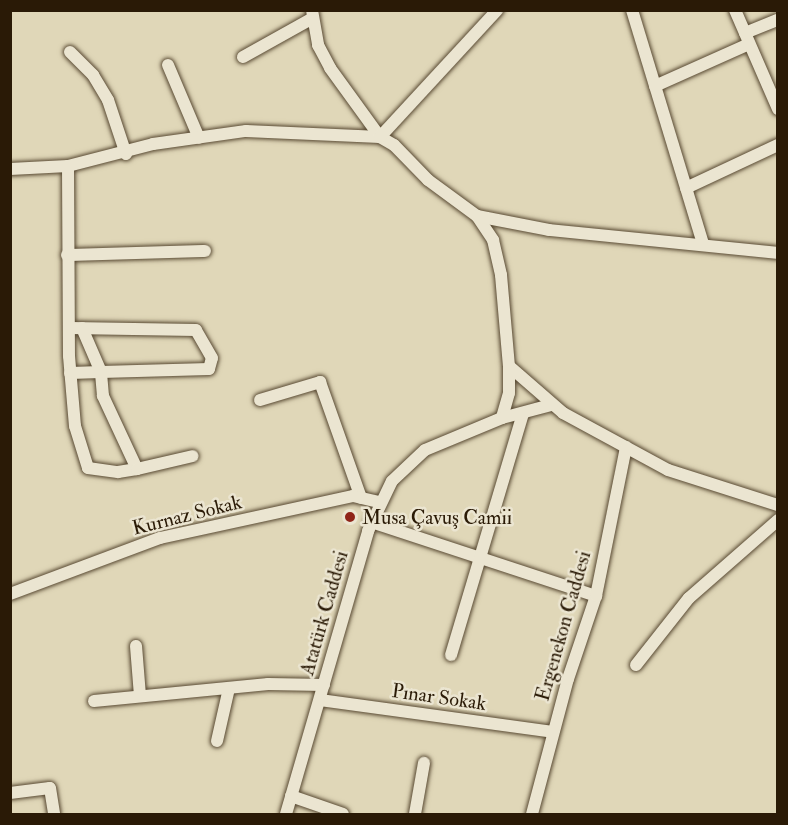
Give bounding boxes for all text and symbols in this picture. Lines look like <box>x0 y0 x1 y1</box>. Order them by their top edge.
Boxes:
street label: Kurnaz Sokak <box>130 490 244 540</box>
place label: Musa Çavuş Camii <box>362 505 512 529</box>
marker: Musa Çavuş Camii <box>343 510 357 524</box>
street label: Atatürk Caddesi <box>295 548 353 678</box>
street label: Ergenekon Caddesi <box>530 548 596 704</box>
street label: Pınar Sokak <box>390 678 488 716</box>

